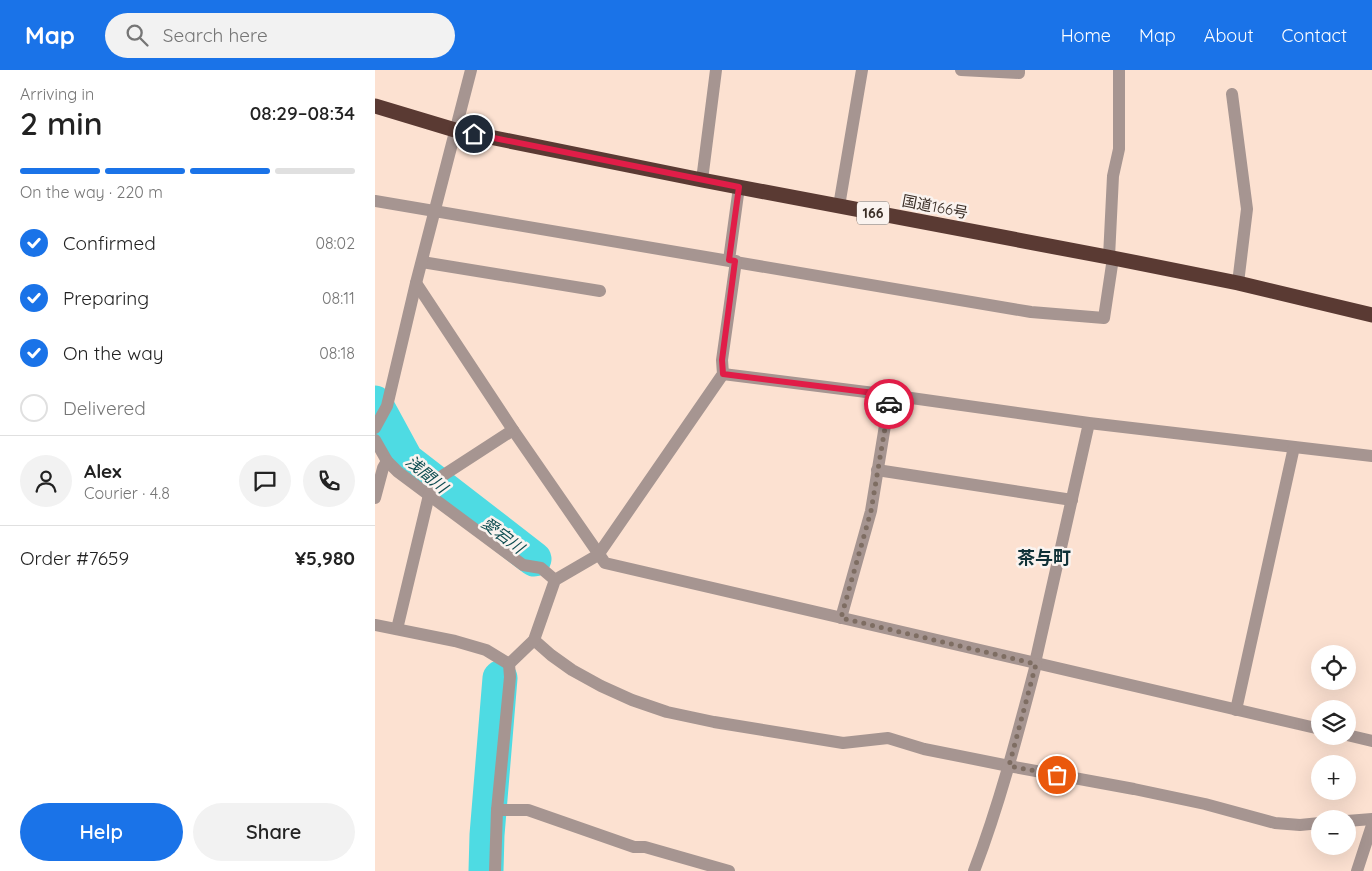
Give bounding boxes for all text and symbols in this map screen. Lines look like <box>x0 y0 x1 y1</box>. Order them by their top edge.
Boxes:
search box <box>105 13 455 58</box>
text: Map <box>25 20 75 50</box>
icon: search <box>123 21 151 49</box>
text: Search here <box>163 23 268 47</box>
text: Home <box>1061 24 1111 47</box>
text: Map <box>1139 24 1176 47</box>
text: About <box>1204 24 1254 47</box>
text: Contact <box>1282 24 1347 47</box>
text: Arriving in <box>20 84 94 104</box>
text: 08:29–08:34 <box>250 101 355 125</box>
text: 2 min <box>20 103 103 143</box>
pin <box>453 113 495 155</box>
icon: home <box>460 120 488 148</box>
text: On the way · 220 m <box>20 182 163 202</box>
street label: 国道166号 <box>901 191 970 222</box>
road number: 166 <box>857 202 889 224</box>
icon: check <box>20 229 48 257</box>
text: Confirmed <box>63 231 156 255</box>
text: 08:02 <box>315 233 355 253</box>
icon: check <box>20 284 48 312</box>
text: Preparing <box>63 286 149 310</box>
text: 08:11 <box>322 288 355 308</box>
icon: check <box>20 339 48 367</box>
text: On the way <box>63 341 164 365</box>
text: 08:18 <box>319 343 355 363</box>
courier <box>864 379 914 429</box>
icon: car <box>875 390 903 418</box>
text: Delivered <box>63 396 146 420</box>
water label: 浅間川 <box>402 451 453 498</box>
button: person <box>20 455 72 507</box>
button: chat <box>239 455 291 507</box>
button: phone <box>303 455 355 507</box>
text: Alex <box>84 459 122 483</box>
text: Courier · 4.8 <box>84 483 170 503</box>
water label: 愛宕川 <box>478 513 530 559</box>
text: Order #7659 <box>20 546 129 570</box>
text: ¥5,980 <box>295 546 355 570</box>
district label: 茶与町 <box>1017 546 1071 569</box>
map controls <box>1311 645 1356 855</box>
button: locate <box>1311 645 1356 690</box>
button: layers <box>1311 700 1356 745</box>
pin <box>1036 754 1078 796</box>
button: + <box>1311 755 1356 800</box>
icon: bag <box>1043 761 1071 789</box>
button: Help <box>20 803 183 861</box>
button: Share <box>193 803 355 861</box>
button: − <box>1311 810 1356 855</box>

